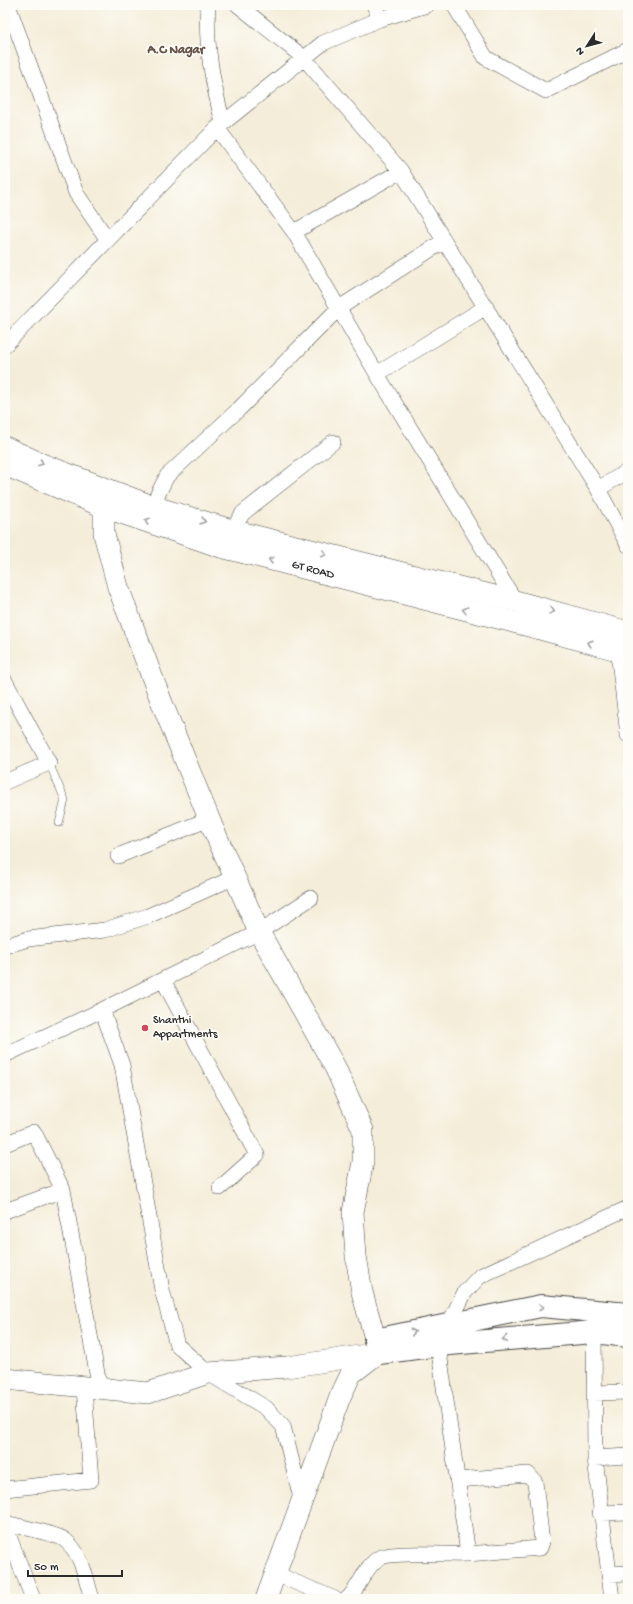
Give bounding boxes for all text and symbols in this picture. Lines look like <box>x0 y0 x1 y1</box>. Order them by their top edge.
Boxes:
north arrow <box>567 26 607 66</box>
district label: A.C Nagar <box>147 43 206 58</box>
text: N <box>574 44 587 57</box>
one-way arrow <box>37 459 44 467</box>
one-way arrow <box>199 516 206 525</box>
one-way arrow <box>144 517 151 525</box>
one-way arrow <box>320 549 327 558</box>
one-way arrow <box>268 557 274 565</box>
street label: GT ROAD <box>290 558 336 583</box>
one-way arrow <box>461 606 468 614</box>
one-way arrow <box>549 607 555 615</box>
one-way arrow <box>587 639 594 648</box>
place label: Shanthi Appartments <box>153 1014 218 1042</box>
marker: Shanthi Appartments <box>140 1023 150 1033</box>
one-way arrow <box>538 1302 544 1311</box>
one-way arrow <box>410 1328 416 1336</box>
one-way arrow <box>502 1335 508 1344</box>
scale bar <box>28 1552 122 1578</box>
text: 50 m <box>34 1561 59 1575</box>

